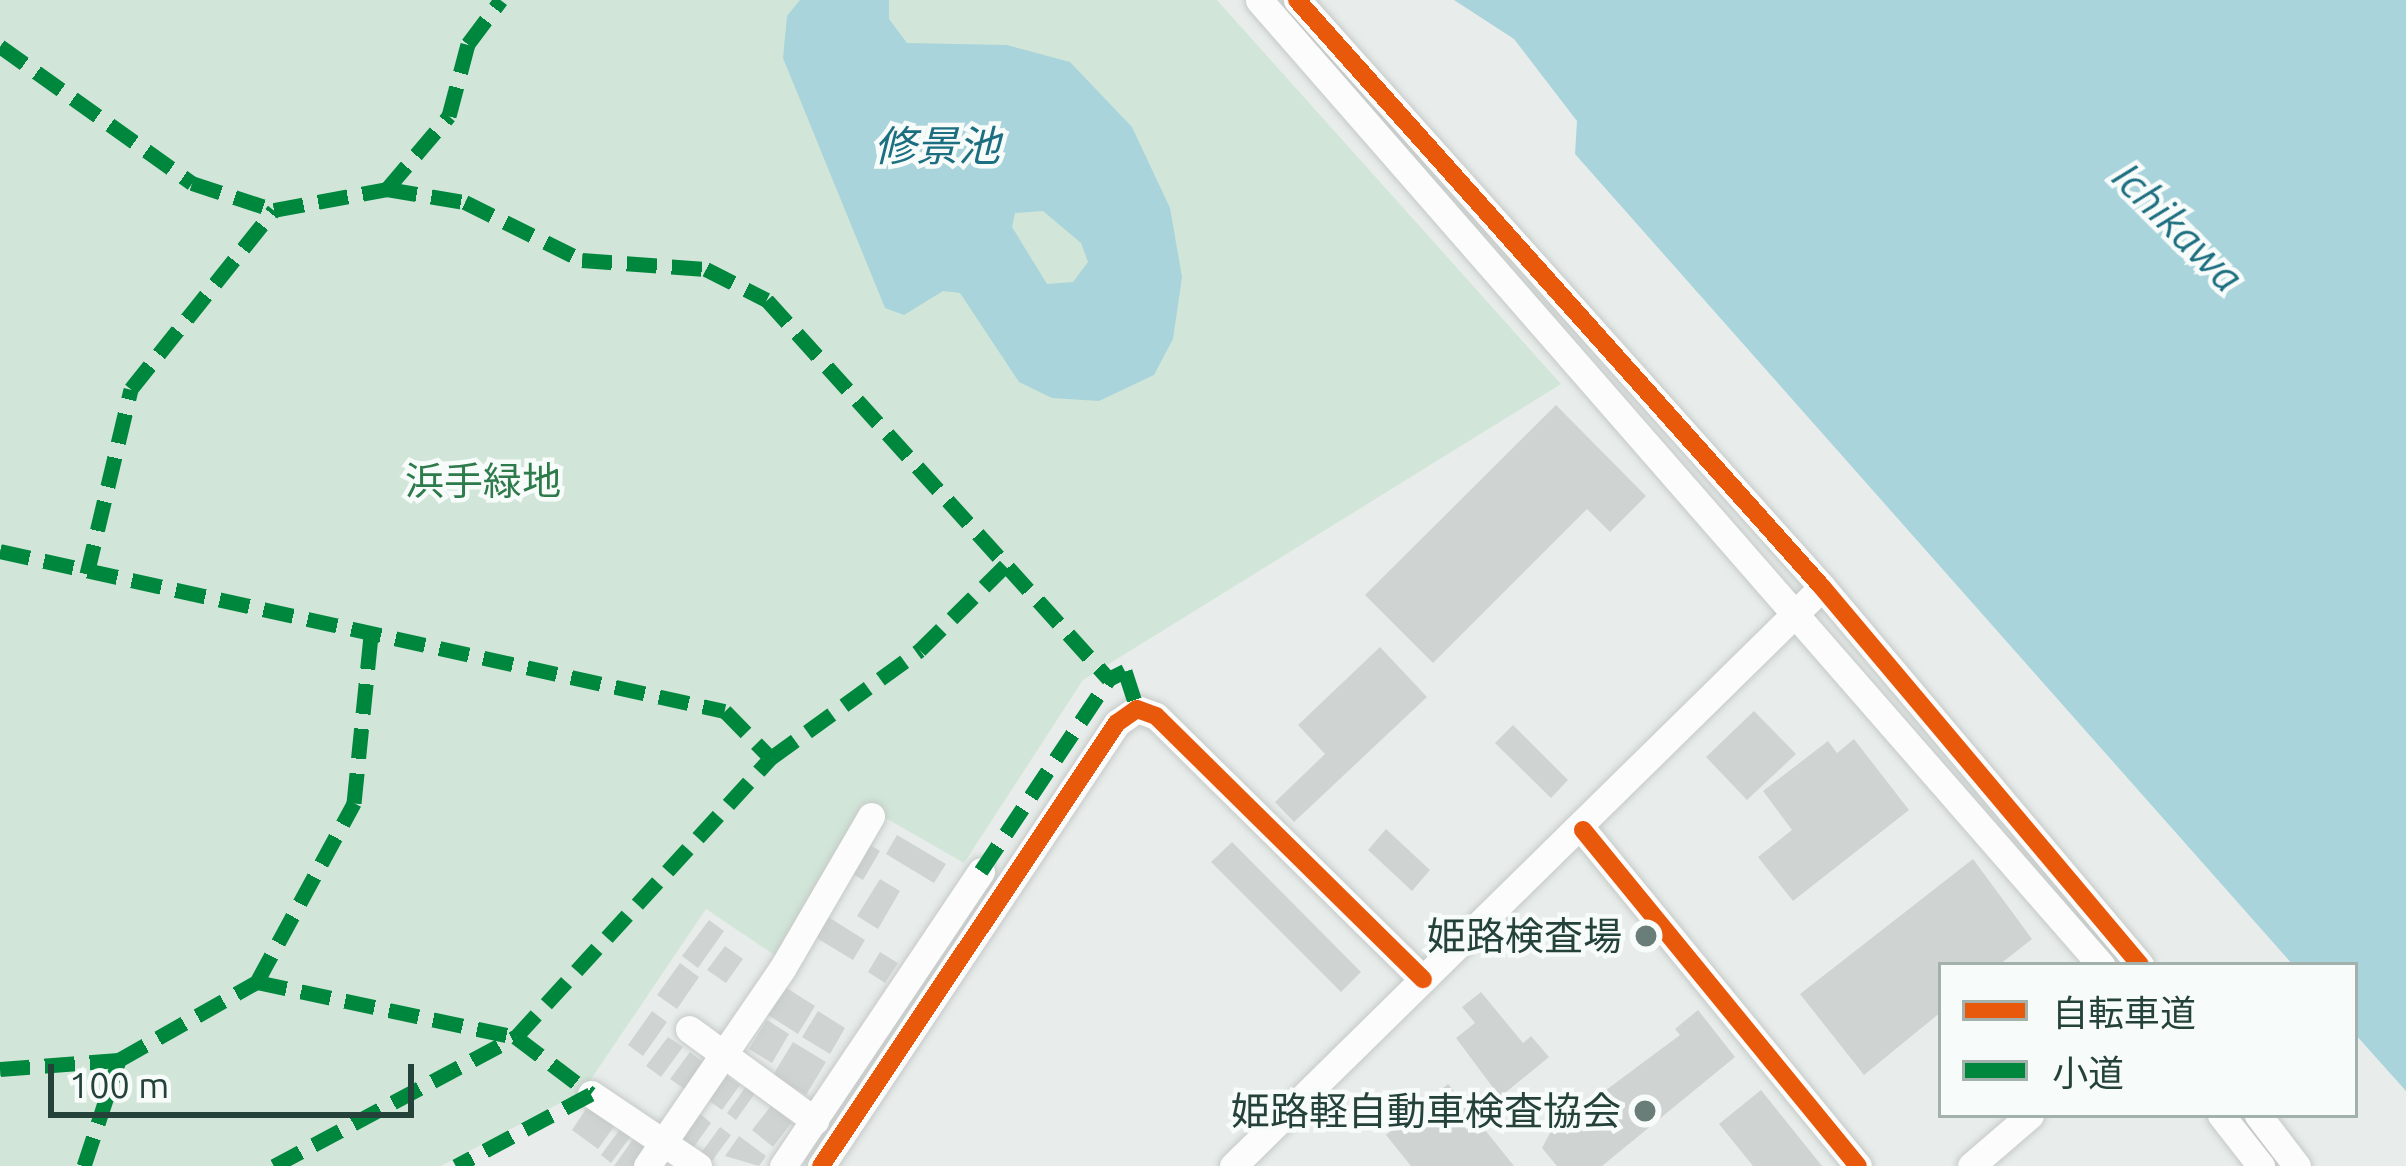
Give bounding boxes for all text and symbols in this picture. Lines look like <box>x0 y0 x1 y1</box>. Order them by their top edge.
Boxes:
water label: 修景池 <box>874 121 1000 171</box>
water label: Ichikawa <box>2103 152 2253 302</box>
park label: 浜手緑地 <box>405 458 561 504</box>
place label: 姫路検査場 <box>1427 913 1622 959</box>
marker: 姫路検査場 <box>1633 923 1659 949</box>
legend <box>1938 962 2358 1118</box>
text: 自転車道 <box>2052 992 2196 1033</box>
scale bar <box>54 1040 420 1114</box>
text: 小道 <box>2052 1052 2124 1093</box>
text: 100 m <box>69 1064 169 1105</box>
place label: 姫路軽自動車検査協会 <box>1231 1088 1621 1134</box>
marker: 姫路軽自動車検査協会 <box>1632 1098 1658 1124</box>

